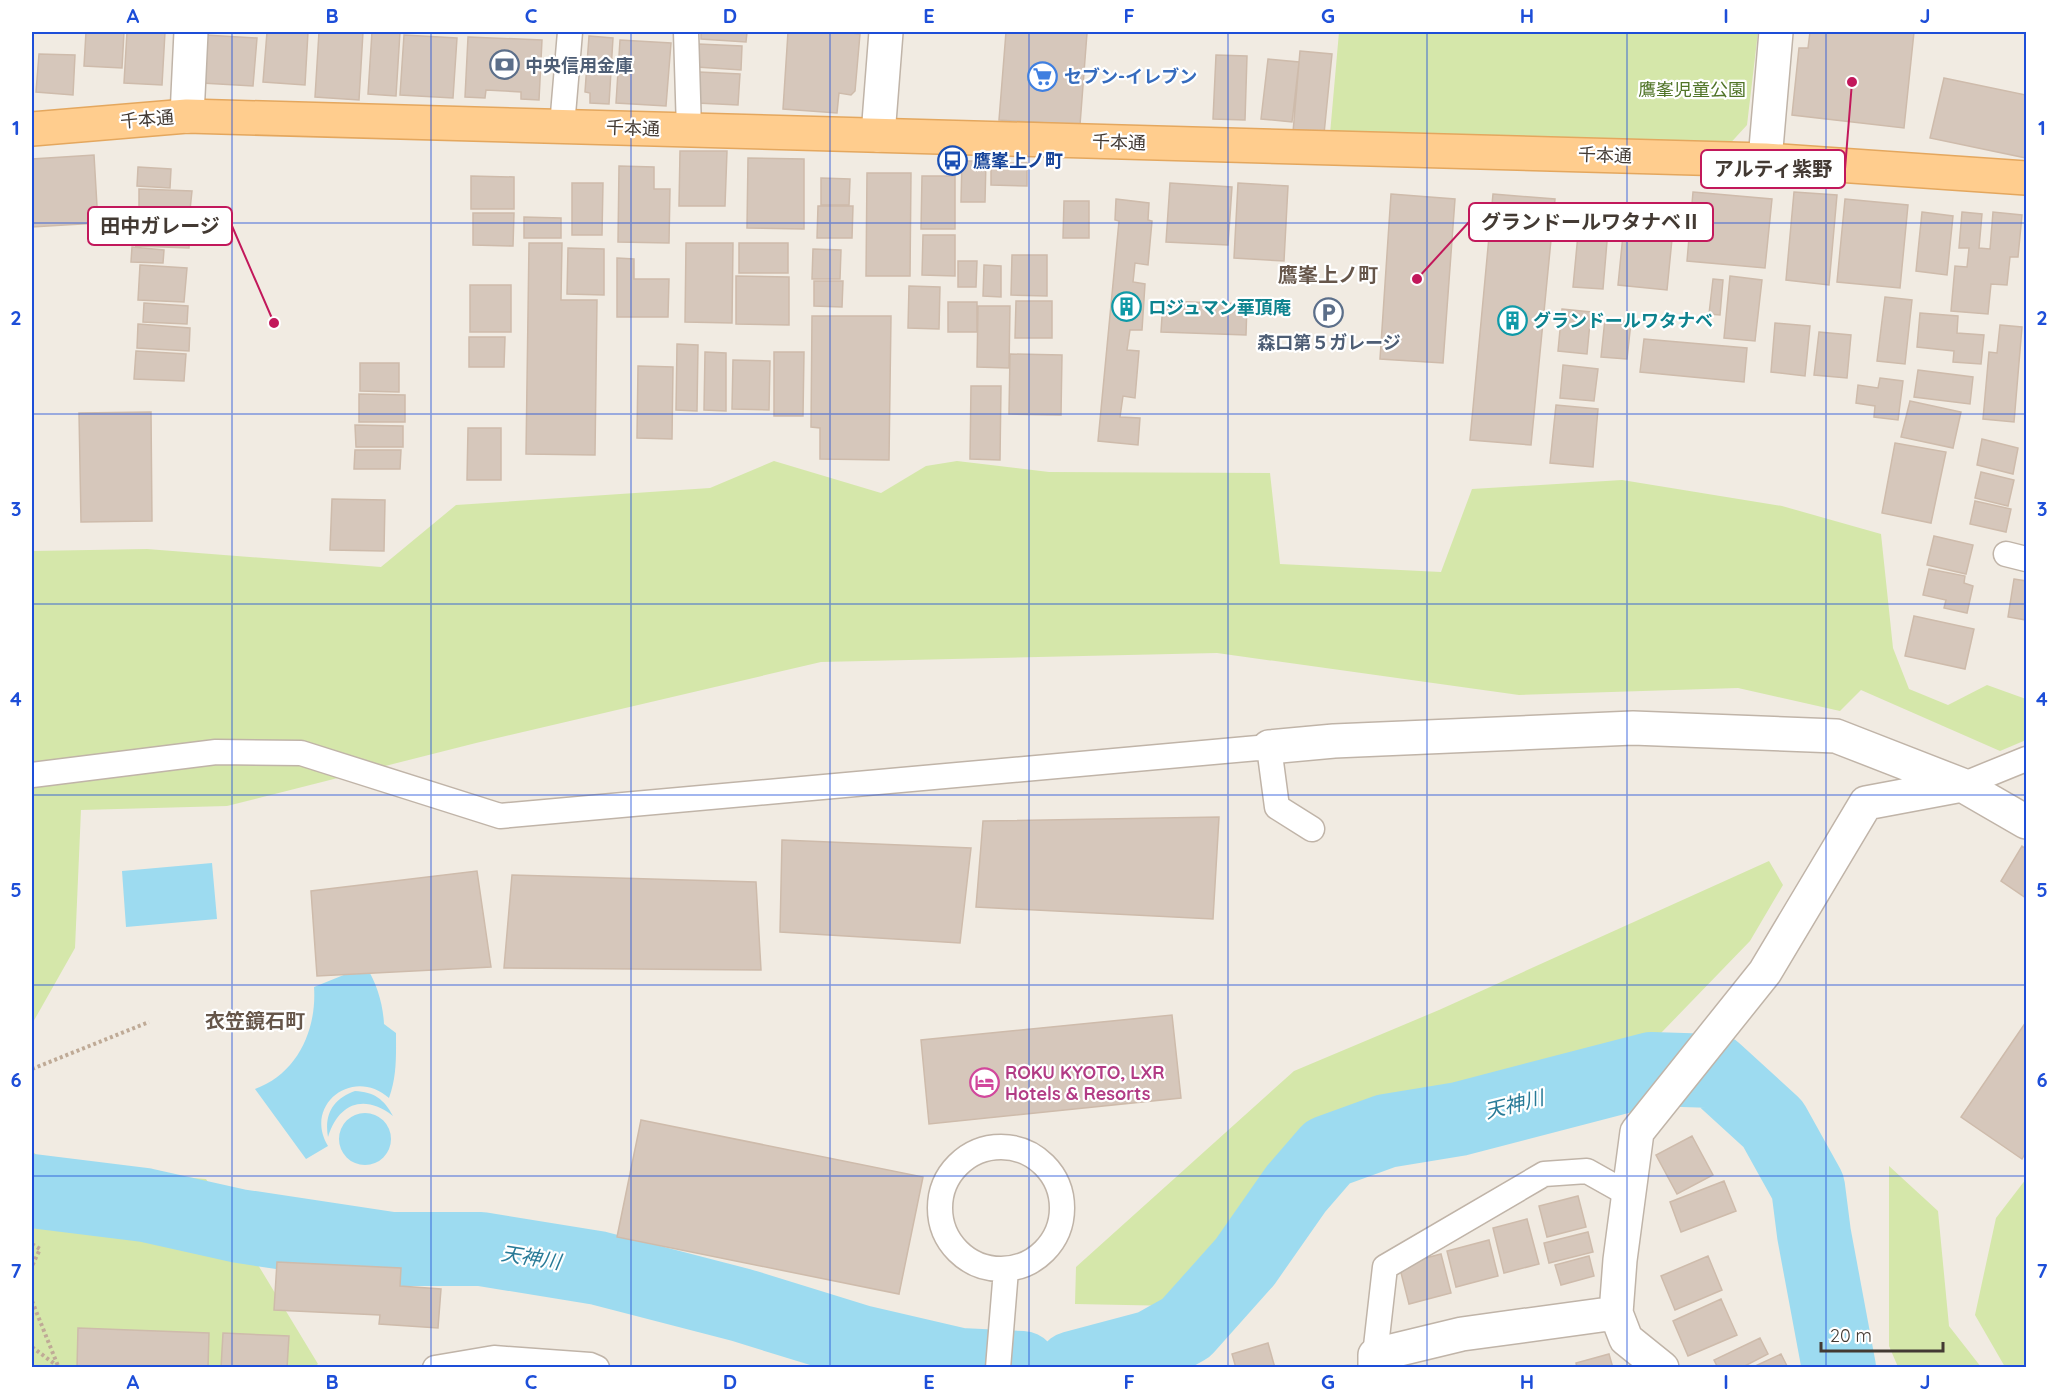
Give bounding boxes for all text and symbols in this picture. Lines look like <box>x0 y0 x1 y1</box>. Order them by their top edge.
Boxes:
text: A <box>127 3 140 28</box>
text: B <box>325 3 339 28</box>
text: C <box>525 3 538 28</box>
text: D <box>723 3 737 28</box>
text: E <box>923 3 935 28</box>
text: F <box>1123 3 1135 28</box>
text: G <box>1321 3 1335 28</box>
text: H <box>1520 3 1534 28</box>
text: I <box>1723 3 1729 28</box>
text: J <box>1919 3 1931 28</box>
bank icon: 中央信用金庫 <box>488 49 520 81</box>
place label: 中央信用金庫 <box>525 54 633 77</box>
supermarket icon: セブン-イレブン <box>1027 60 1059 92</box>
place label: セブン-イレブン <box>1064 65 1197 88</box>
park label: 鷹峯児童公園 <box>1638 78 1746 101</box>
street label: 千本通 <box>119 105 175 133</box>
text: 1 <box>12 115 20 140</box>
text: 1 <box>2038 115 2046 140</box>
street label: 千本通 <box>606 116 660 140</box>
street label: 千本通 <box>1092 130 1146 154</box>
street label: 千本通 <box>1578 143 1632 167</box>
bus stop icon: 鷹峯上ノ町 <box>936 144 968 176</box>
place label: 鷹峯上ノ町 <box>973 149 1063 172</box>
callout: アルティ紫野 <box>1701 150 1845 188</box>
text: アルティ紫野 <box>1714 156 1832 181</box>
callout: グランドールワタナベⅡ <box>1469 203 1713 241</box>
callout: 田中ガレージ <box>88 207 232 245</box>
text: グランドールワタナベⅡ <box>1481 209 1701 234</box>
text: 田中ガレージ <box>100 213 220 238</box>
district label: 鷹峯上ノ町 <box>1278 262 1378 287</box>
building icon: ロジュマン華頂庵 <box>1111 291 1143 323</box>
place label: ロジュマン華頂庵 <box>1148 296 1291 319</box>
parking icon: 森口第５ガレージ <box>1313 297 1345 329</box>
building icon: グランドールワタナベ <box>1496 304 1528 336</box>
text: 2 <box>10 305 22 330</box>
text: 2 <box>2036 305 2048 330</box>
place label: グランドールワタナベ <box>1533 309 1713 332</box>
place label: 森口第５ガレージ <box>1257 331 1401 354</box>
text: 3 <box>11 496 21 521</box>
text: 3 <box>2037 496 2047 521</box>
text: 4 <box>10 686 22 711</box>
text: 4 <box>2036 686 2048 711</box>
text: 5 <box>10 877 22 902</box>
text: 5 <box>2036 877 2048 902</box>
district label: 衣笠鏡石町 <box>205 1008 305 1033</box>
place label: ROKU KYOTO, LXR Hotels & Resorts <box>1005 1061 1165 1105</box>
hotel icon: ROKU KYOTO, LXR Hotels & Resorts <box>968 1066 1000 1098</box>
text: 6 <box>10 1067 22 1092</box>
text: 6 <box>2036 1067 2048 1092</box>
water label: 天神川 <box>1482 1084 1548 1123</box>
water label: 天神川 <box>499 1240 565 1274</box>
text: 7 <box>11 1258 22 1283</box>
text: 7 <box>2037 1258 2048 1283</box>
scale bar <box>1821 1315 1942 1353</box>
text: 20 m <box>1830 1324 1872 1347</box>
text: A <box>127 1369 140 1394</box>
text: B <box>325 1369 339 1394</box>
text: C <box>525 1369 538 1394</box>
text: D <box>723 1369 737 1394</box>
text: E <box>923 1369 935 1394</box>
text: F <box>1123 1369 1135 1394</box>
text: G <box>1321 1369 1335 1394</box>
text: H <box>1520 1369 1534 1394</box>
text: I <box>1723 1369 1729 1394</box>
text: J <box>1919 1369 1931 1394</box>

